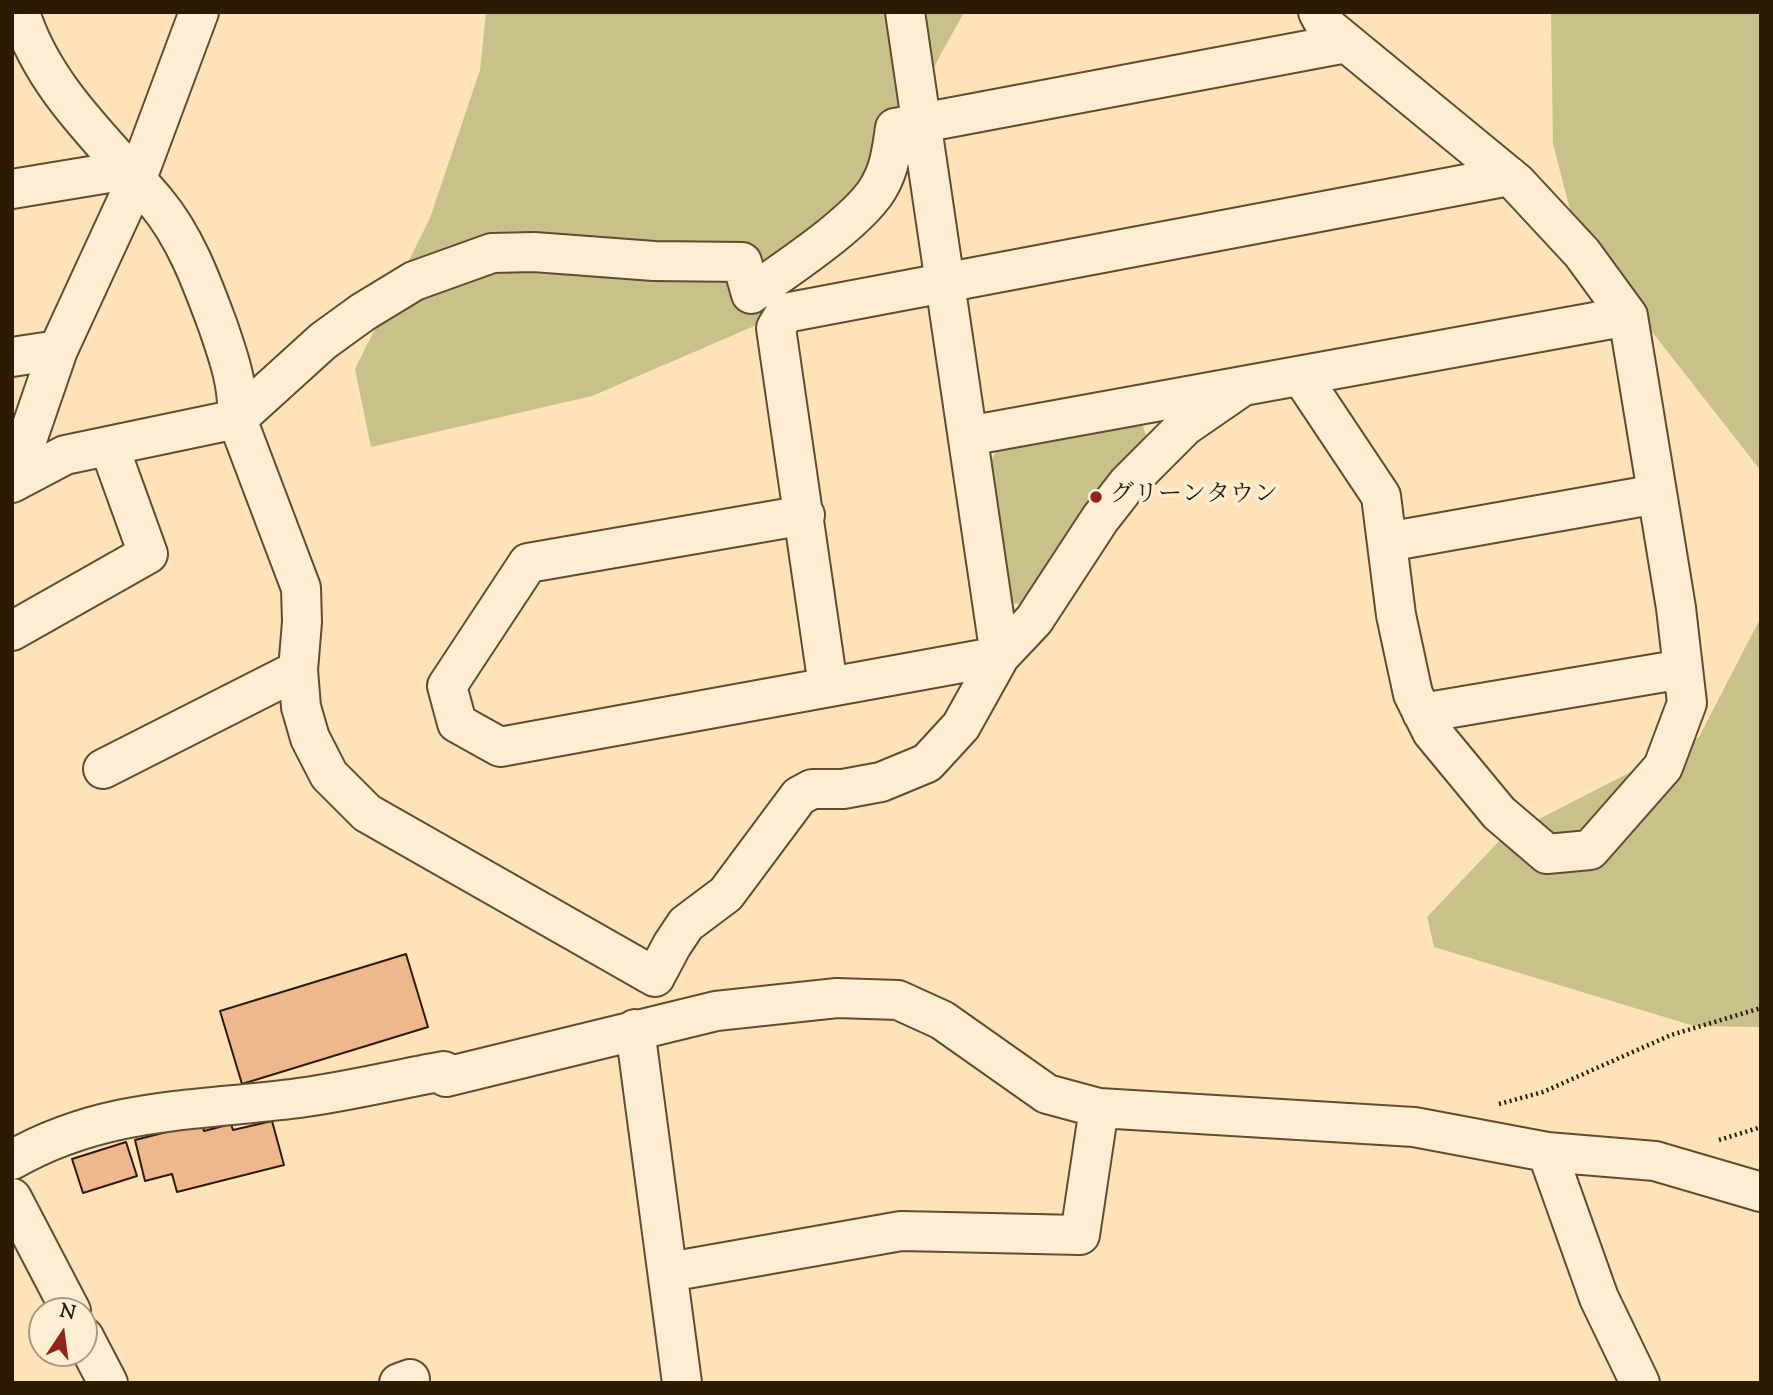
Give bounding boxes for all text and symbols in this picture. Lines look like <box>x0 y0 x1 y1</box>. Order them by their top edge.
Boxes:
place label: グリーンタウン <box>1110 483 1278 511</box>
marker: グリーンタウン <box>1088 489 1104 505</box>
north arrow <box>28 1297 98 1367</box>
text: N <box>57 1298 78 1328</box>

